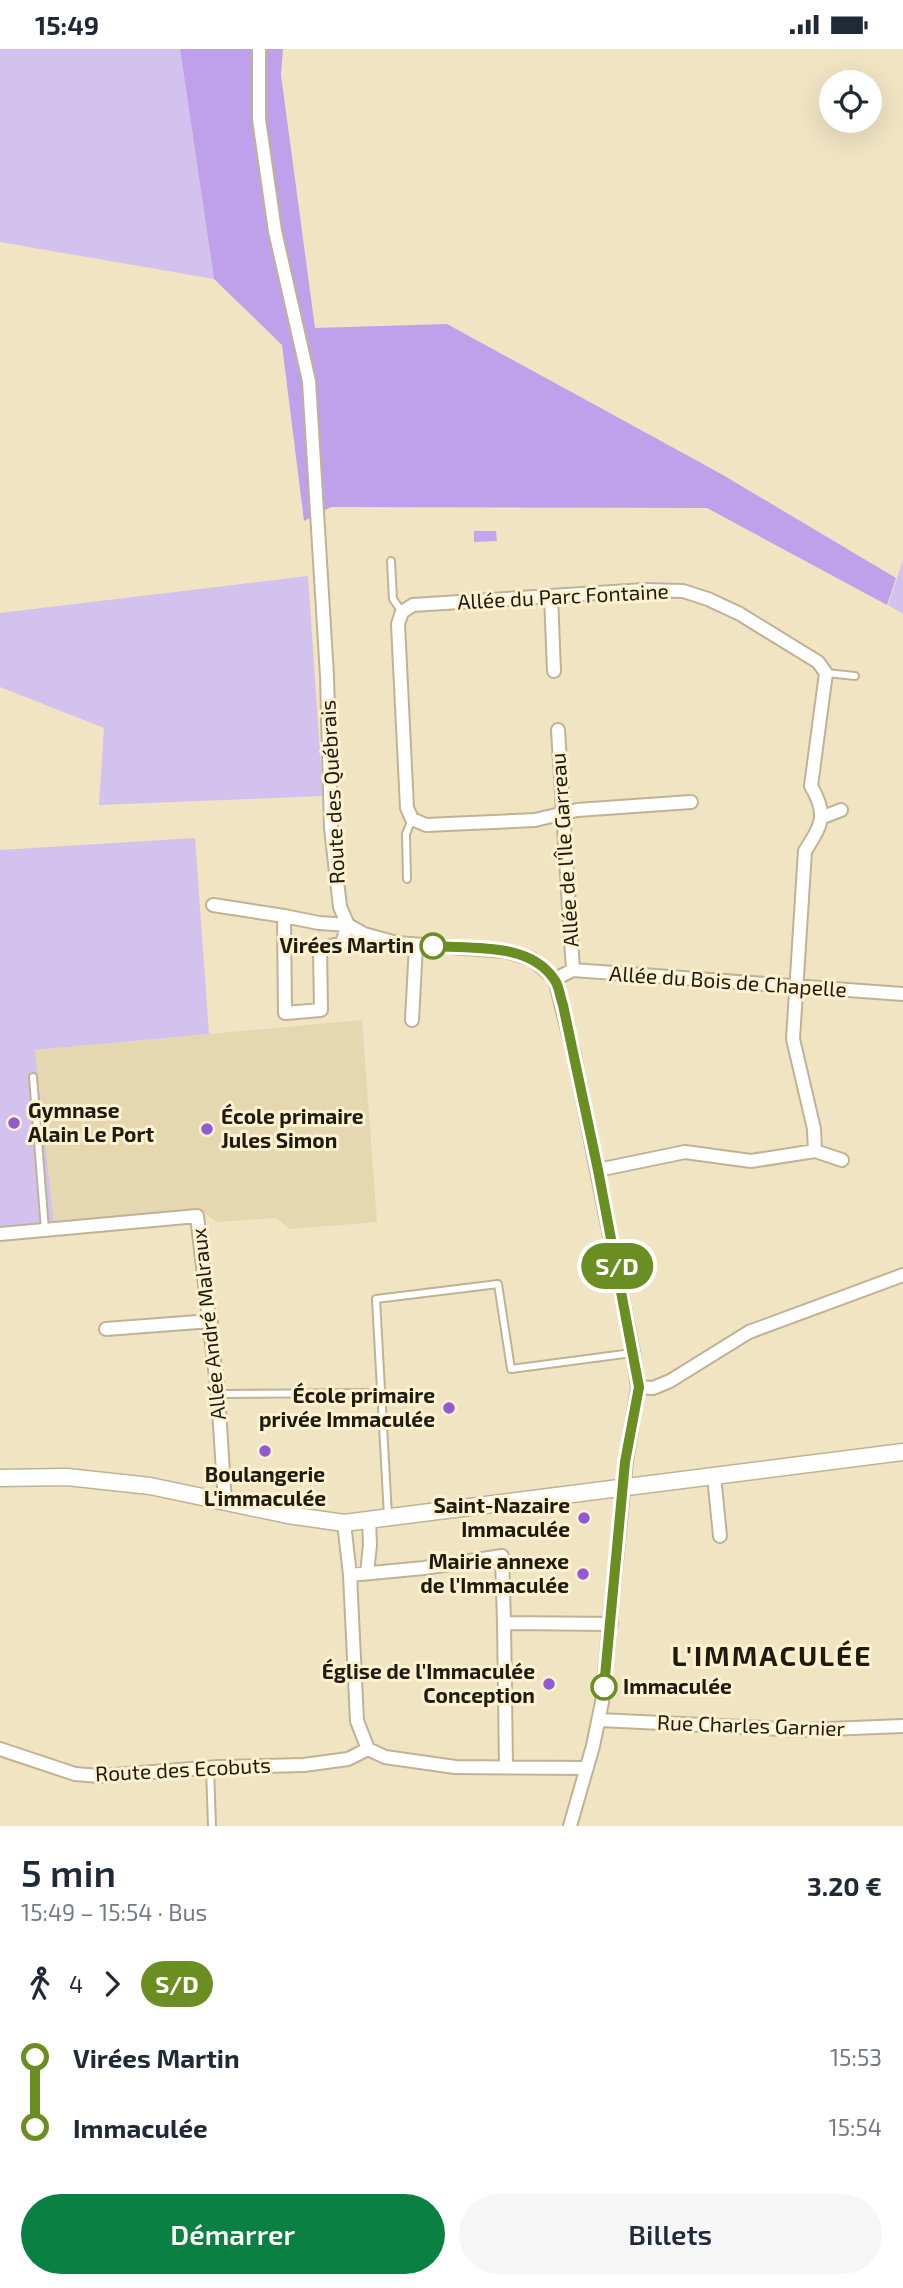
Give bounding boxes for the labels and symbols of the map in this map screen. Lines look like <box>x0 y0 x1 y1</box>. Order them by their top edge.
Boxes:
street label: Allée du Parc Fontaine <box>457 577 669 614</box>
street label: Route des Québrais <box>314 699 350 885</box>
street label: Allée de l'Île Garreau <box>544 752 583 948</box>
place label: Virées Martin <box>279 932 414 957</box>
marker: Virées Martin <box>420 933 446 959</box>
street label: Allée du Bois de Chapelle <box>609 960 848 1001</box>
place label: Gymnase Alain Le Port <box>28 1097 154 1146</box>
place label: École primaire Jules Simon <box>221 1103 364 1152</box>
marker: Gymnase Alain Le Port <box>6 1115 22 1131</box>
marker: École primaire Jules Simon <box>199 1121 215 1137</box>
street label: Allée André Malraux <box>185 1227 230 1421</box>
line badge: S/D <box>577 1243 657 1289</box>
place label: École primaire privée Immaculée <box>259 1382 435 1431</box>
marker: École primaire privée Immaculée <box>441 1400 457 1416</box>
marker: Boulangerie L'immaculée <box>257 1443 273 1459</box>
place label: Boulangerie L'immaculée <box>204 1461 326 1510</box>
place label: Saint-Nazaire Immaculée <box>433 1492 570 1541</box>
marker: Saint-Nazaire Immaculée <box>576 1510 592 1526</box>
place label: Mairie annexe de l'Immaculée <box>420 1548 569 1597</box>
marker: Mairie annexe de l'Immaculée <box>575 1566 591 1582</box>
district label: L'IMMACULÉE <box>672 1638 872 1672</box>
place label: Église de l'Immaculée Conception <box>322 1658 535 1707</box>
place label: Immaculée <box>623 1673 732 1698</box>
marker: Immaculée <box>591 1674 617 1700</box>
marker: Église de l'Immaculée Conception <box>541 1676 557 1692</box>
street label: Rue Charles Garnier <box>657 1709 846 1740</box>
street label: Route des Ecobuts <box>94 1751 271 1786</box>

